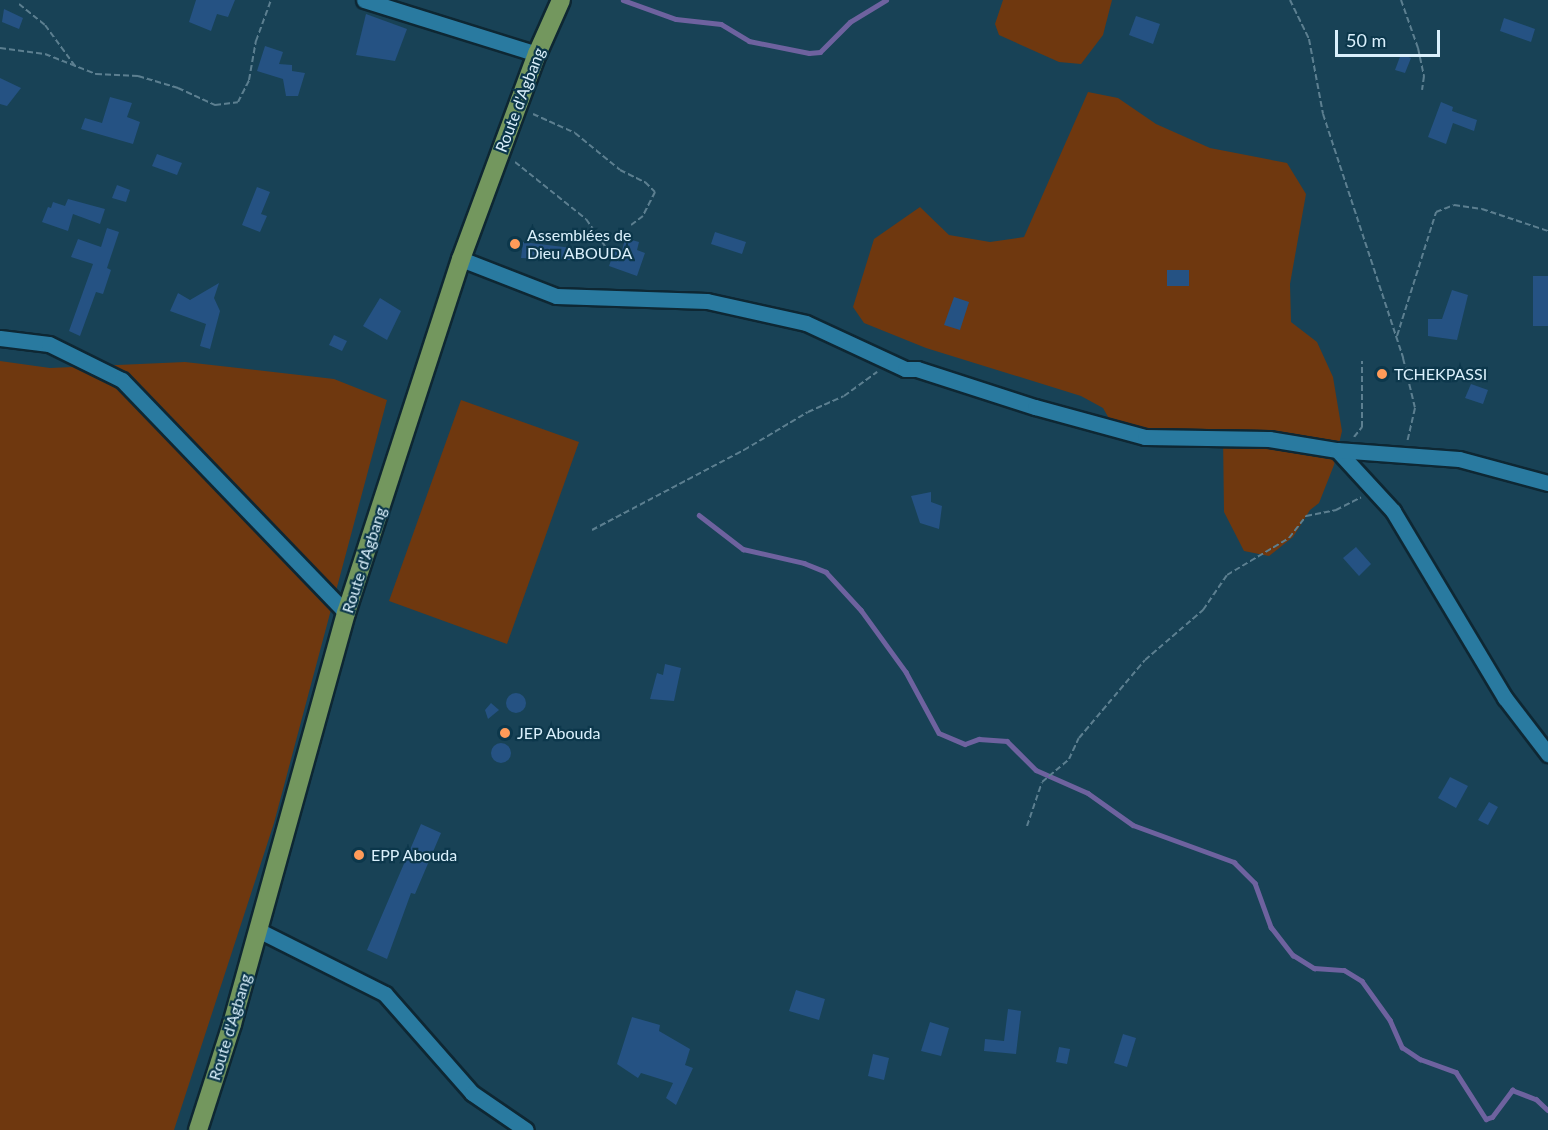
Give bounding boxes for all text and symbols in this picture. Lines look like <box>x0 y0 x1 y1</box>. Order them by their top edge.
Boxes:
scale bar <box>1338 18 1443 56</box>
text: 50 m <box>1346 29 1386 51</box>
street label: Route d'Agbang <box>491 45 549 155</box>
place label: Assemblées de Dieu ABOUDA <box>527 225 633 263</box>
marker: Assemblées de Dieu ABOUDA <box>508 237 522 251</box>
place label: TCHEKPASSI <box>1394 364 1487 384</box>
marker: TCHEKPASSI <box>1375 367 1389 381</box>
street label: Route d'Agbang <box>338 505 390 615</box>
place label: JEP Abouda <box>517 723 601 743</box>
marker: JEP Abouda <box>498 726 512 740</box>
place label: EPP Abouda <box>371 845 458 865</box>
marker: EPP Abouda <box>352 848 366 862</box>
street label: Route d'Agbang <box>205 971 255 1083</box>

